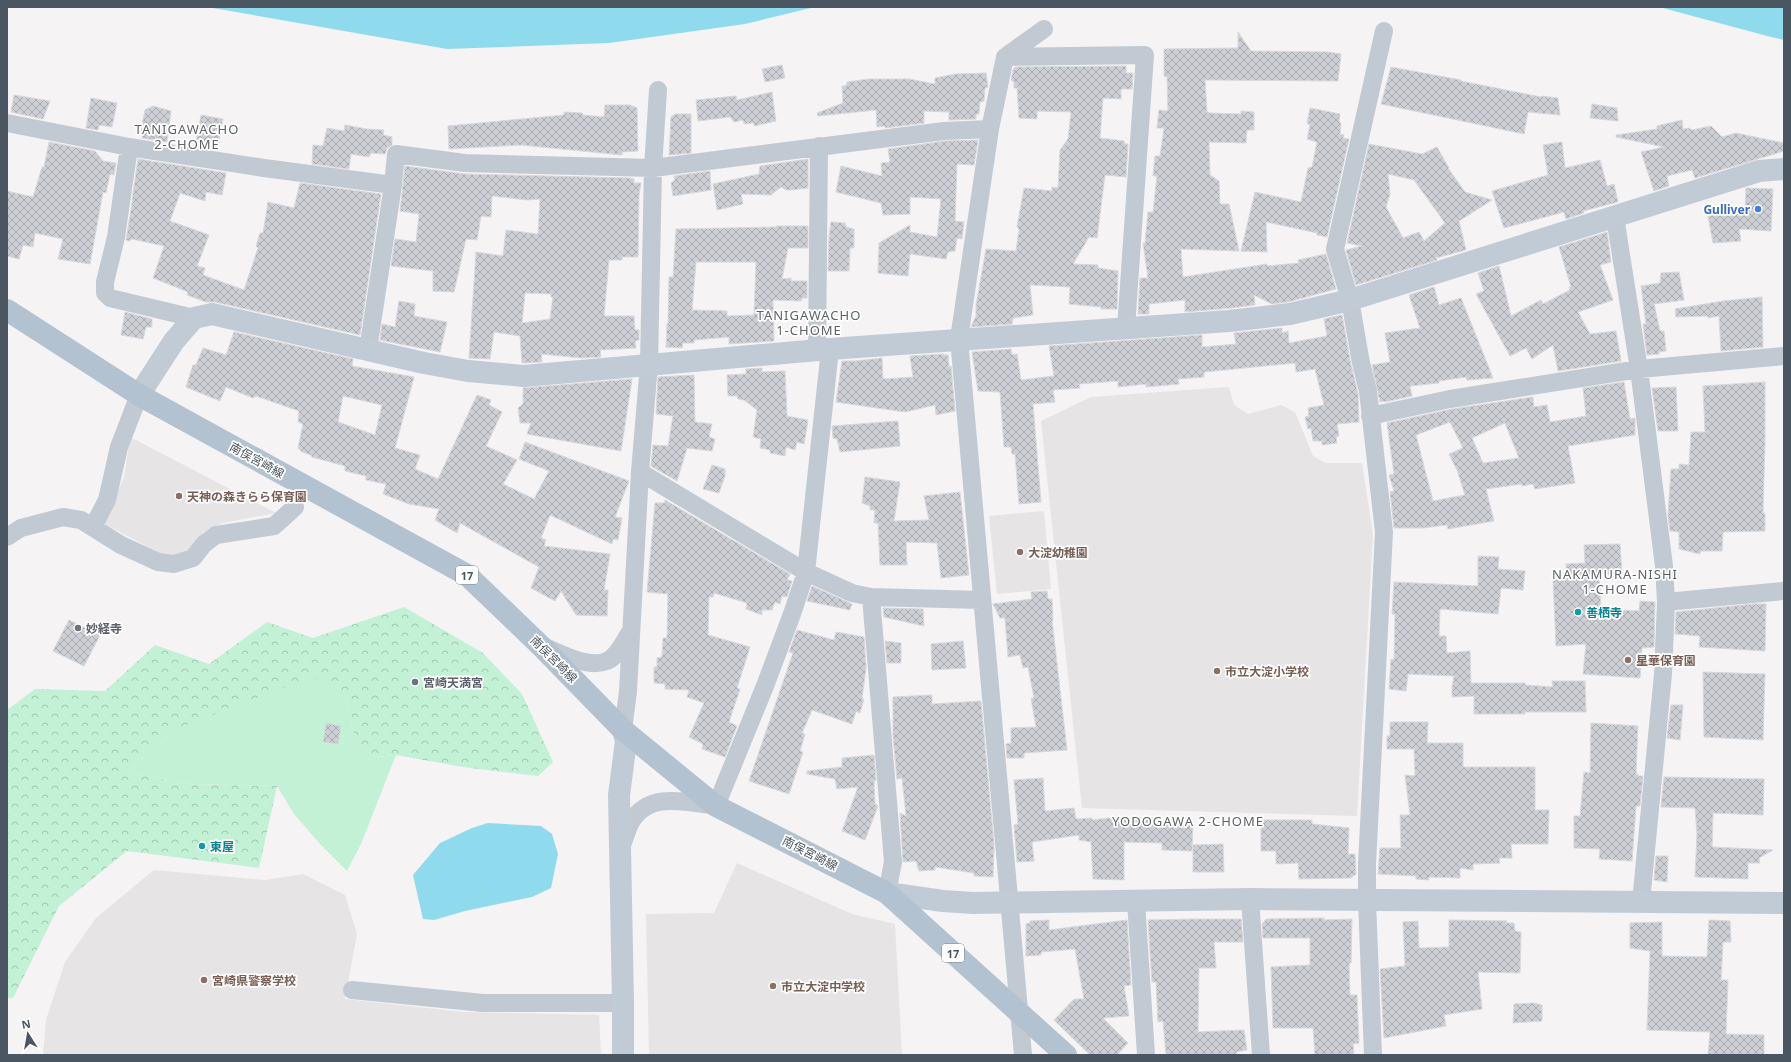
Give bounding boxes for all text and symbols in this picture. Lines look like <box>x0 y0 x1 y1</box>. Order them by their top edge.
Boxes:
district label: TANIGAWACHO 2-CHOME <box>135 120 239 153</box>
place label: Gulliver <box>1703 201 1751 218</box>
marker: Gulliver <box>1753 204 1763 214</box>
district label: TANIGAWACHO 1-CHOME <box>757 306 861 339</box>
street label: 南俣宮崎線 <box>227 438 287 482</box>
place label: 天神の森きらら保育園 <box>187 488 307 505</box>
marker: 天神の森きらら保育園 <box>174 491 184 501</box>
place label: 大淀幼稚園 <box>1028 544 1088 561</box>
marker: 大淀幼稚園 <box>1015 547 1025 557</box>
district label: NAKAMURA-NISHI 1-CHOME <box>1552 565 1678 598</box>
road number: 17 <box>456 566 478 584</box>
place label: 善栖寺 <box>1586 604 1622 621</box>
marker: 善栖寺 <box>1573 607 1583 617</box>
place label: 妙経寺 <box>86 620 122 637</box>
marker: 妙経寺 <box>73 623 83 633</box>
street label: 南俣宮崎線 <box>527 632 581 686</box>
place label: 星華保育園 <box>1636 652 1696 669</box>
marker: 星華保育園 <box>1623 655 1633 665</box>
place label: 市立大淀小学校 <box>1225 663 1309 680</box>
marker: 市立大淀小学校 <box>1212 666 1222 676</box>
place label: 宮崎天満宮 <box>423 674 483 691</box>
marker: 宮崎天満宮 <box>410 677 420 687</box>
district label: YODOGAWA 2-CHOME <box>1112 812 1264 830</box>
street label: 南俣宮崎線 <box>779 832 841 874</box>
place label: 東屋 <box>210 838 234 855</box>
marker: 東屋 <box>197 841 207 851</box>
road number: 17 <box>942 944 964 962</box>
place label: 宮崎県警察学校 <box>212 972 296 989</box>
marker: 宮崎県警察学校 <box>199 975 209 985</box>
place label: 市立大淀中学校 <box>781 978 865 995</box>
marker: 市立大淀中学校 <box>768 981 778 991</box>
north arrow <box>8 1014 48 1054</box>
text: N <box>20 1015 32 1032</box>

